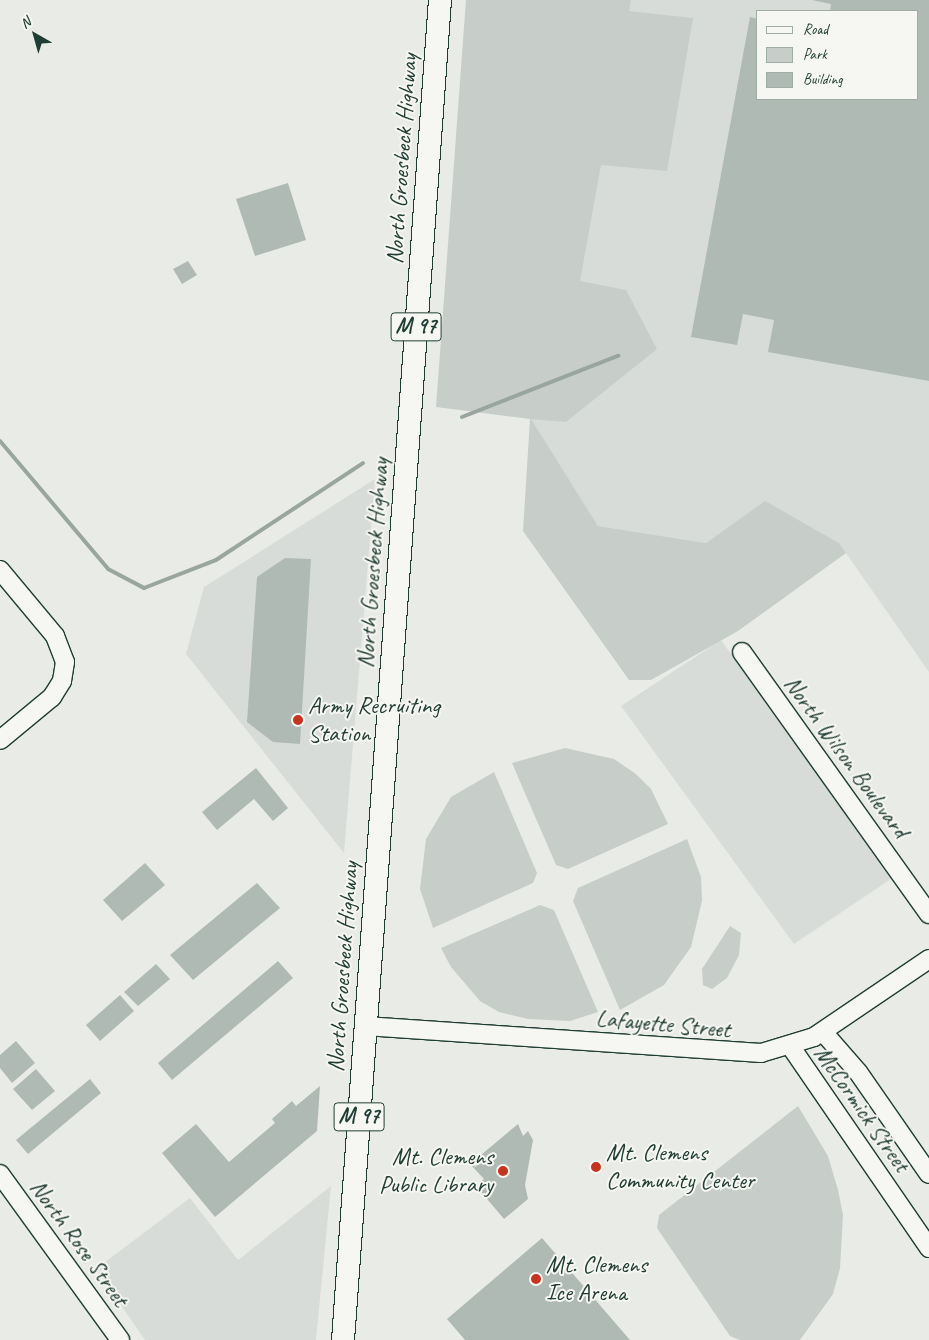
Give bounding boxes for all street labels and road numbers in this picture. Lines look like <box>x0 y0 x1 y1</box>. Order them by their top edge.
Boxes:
street label: North Groesbeck Highway <box>380 53 424 265</box>
road number: M 97 <box>390 308 442 347</box>
street label: North Groesbeck Highway <box>351 457 395 669</box>
street label: North Wilson Boulevard <box>777 670 915 844</box>
street label: North Groesbeck Highway <box>321 861 365 1073</box>
street label: Lafayette Street <box>594 1004 732 1044</box>
street label: McCormick Street <box>808 1040 916 1178</box>
road number: M 97 <box>333 1098 385 1136</box>
street label: North Rose Street <box>23 1173 135 1313</box>

